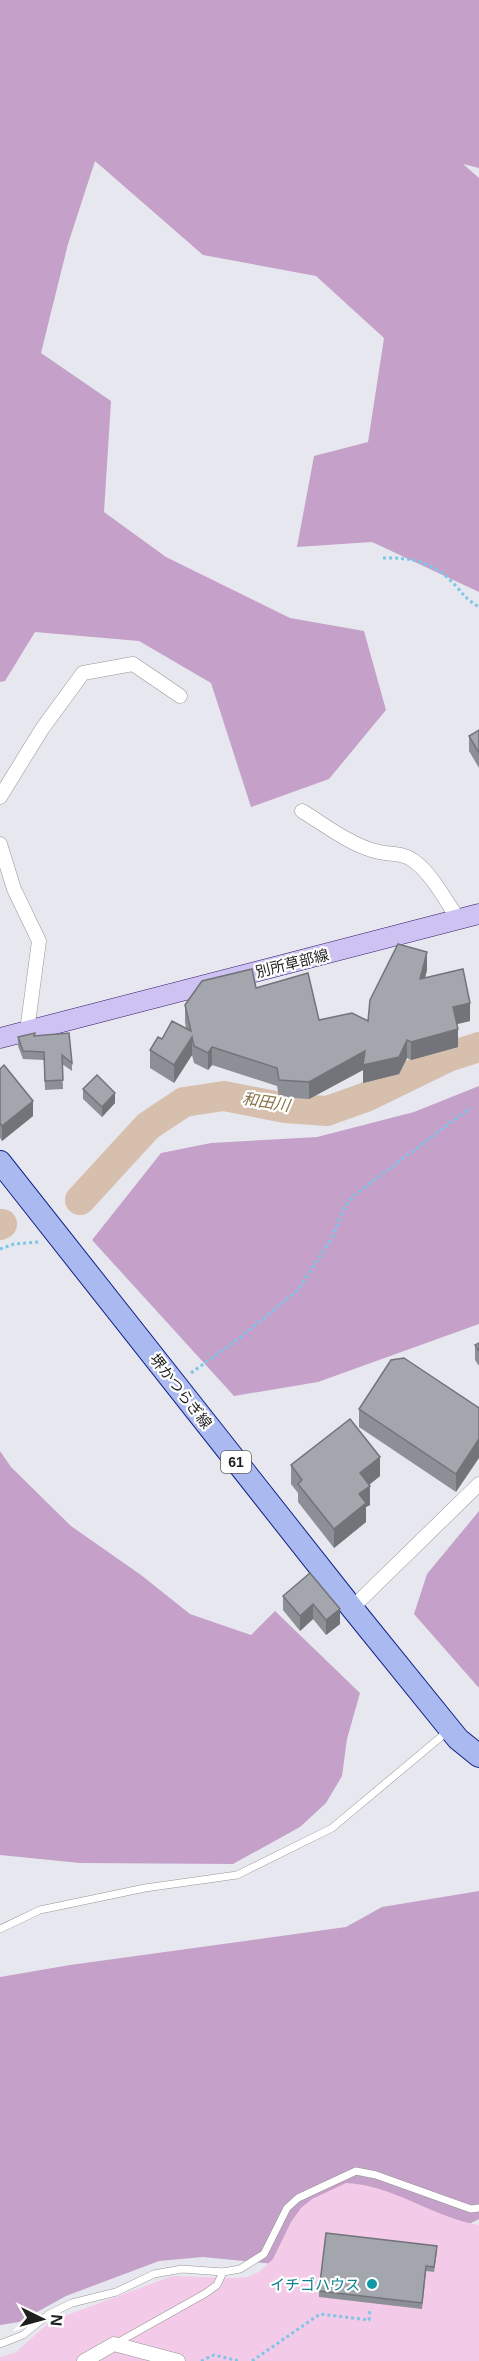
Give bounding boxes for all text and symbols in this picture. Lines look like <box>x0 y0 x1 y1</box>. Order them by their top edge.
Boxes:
street label: 別所草部線 <box>254 946 330 980</box>
water label: 和田川 <box>241 1090 293 1114</box>
street label: 堺かつらぎ線 <box>147 1350 215 1432</box>
road number: 61 <box>221 1451 251 1473</box>
place label: イチゴハウス <box>270 2276 360 2293</box>
marker: イチゴハウス <box>365 2277 379 2291</box>
north arrow <box>12 2289 72 2349</box>
text: N <box>47 2314 65 2327</box>

